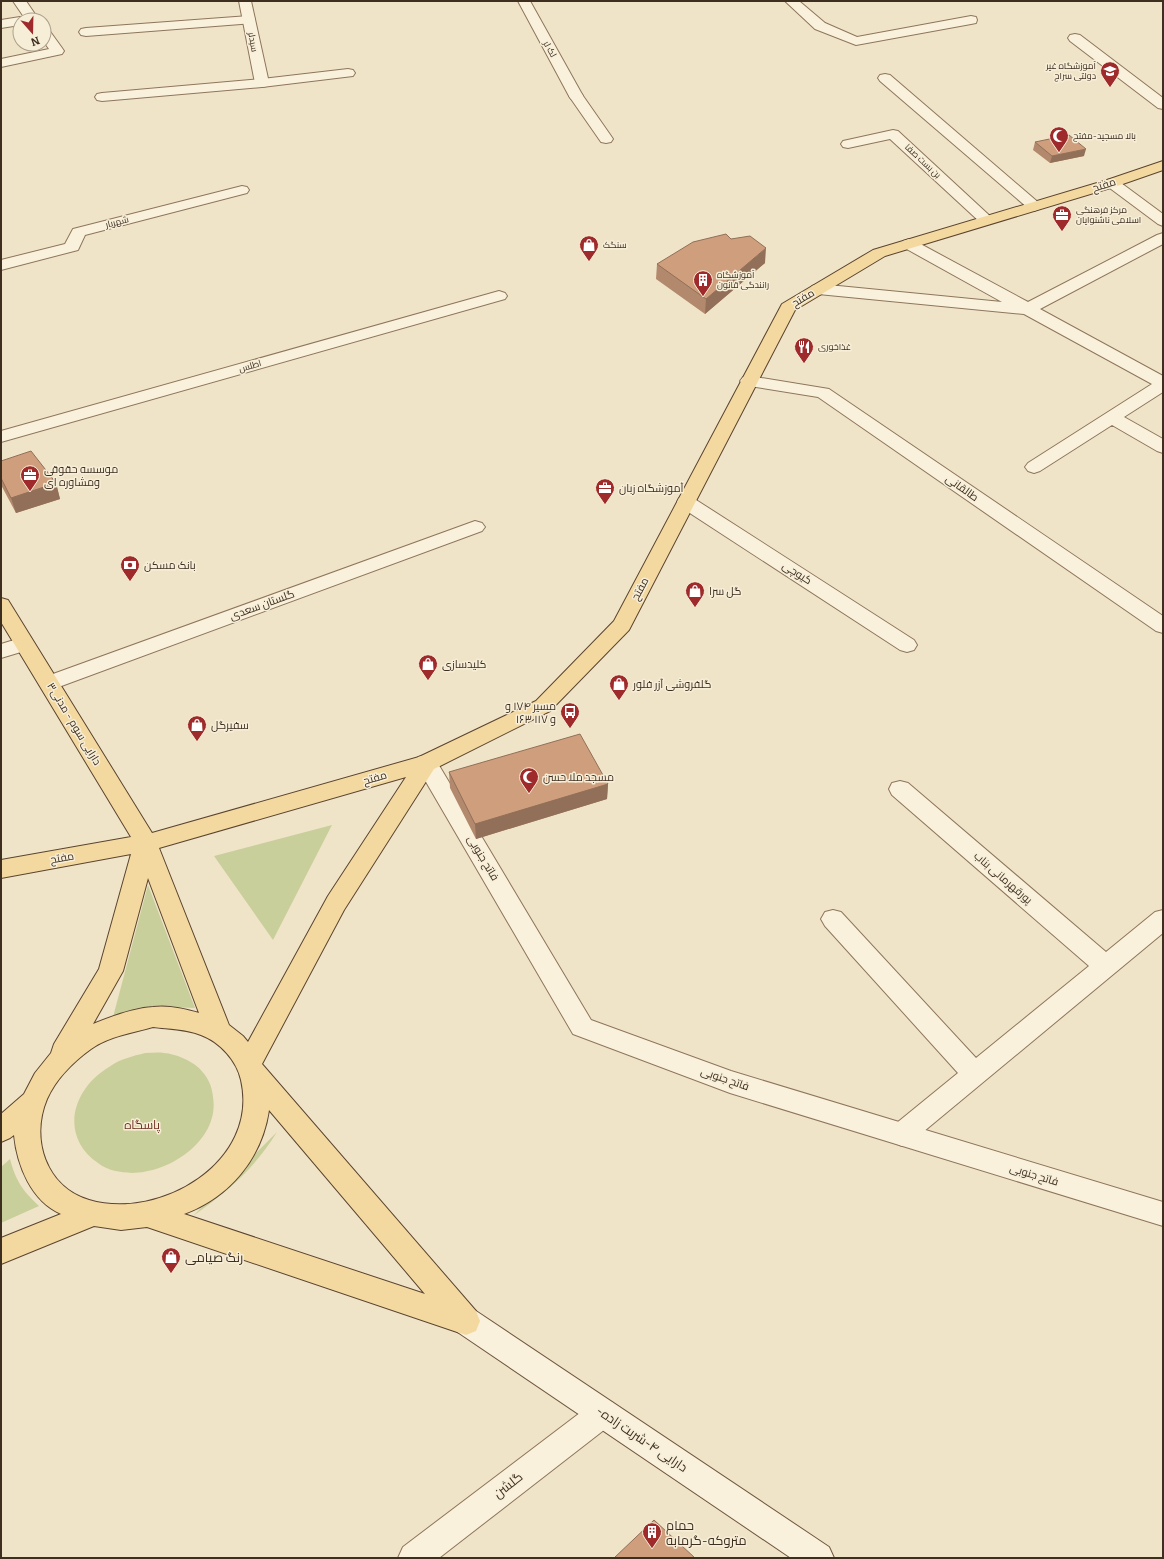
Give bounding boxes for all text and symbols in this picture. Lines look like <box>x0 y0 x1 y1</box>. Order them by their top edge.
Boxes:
north arrow <box>12 12 52 52</box>
street label: سیدلر <box>246 30 260 53</box>
text: N <box>29 33 41 49</box>
street label: لک لر <box>541 38 558 59</box>
school or university icon: آموزشگاه غیر دولتی سراج <box>1099 60 1121 88</box>
place label: آموزشگاه غیر دولتی سراج <box>1045 61 1097 82</box>
mosque icon: بالا مسجید-مفتح <box>1048 125 1070 153</box>
place label: بالا مسجید-مفتح <box>1073 131 1136 142</box>
street label: بن بست صفا <box>903 142 943 180</box>
street label: مفتح <box>1091 175 1118 196</box>
office icon: مرکز فرهنگی اسلامی ناشنوایان <box>1051 204 1073 232</box>
place label: مرکز فرهنگی اسلامی ناشنوایان <box>1076 205 1141 225</box>
street label: شهریار <box>103 214 130 230</box>
shop icon: سنگک <box>578 234 600 262</box>
place label: سنگک <box>603 240 627 250</box>
building icon: آموزشگاه رانندگی قانون <box>692 269 714 297</box>
place label: آموزشگاه رانندگی قانون <box>717 270 769 290</box>
street label: مفتح <box>789 286 817 311</box>
restaurant icon: غذاخوری <box>793 336 815 364</box>
place label: غذاخوری <box>818 342 851 352</box>
street label: اطلس <box>238 358 262 374</box>
place label: موسسه حقوقی ومشاوره ای <box>44 463 118 489</box>
office icon: موسسه حقوقی ومشاوره ای <box>19 464 41 492</box>
street label: طالقانی <box>943 472 981 504</box>
office icon: آموزشگاه زبان <box>594 477 616 505</box>
place label: آموزشگاه زبان <box>619 482 683 495</box>
bank icon: بانک مسکن <box>119 554 141 582</box>
place label: بانک مسکن <box>144 559 196 572</box>
street label: کیوچی <box>780 559 814 587</box>
street label: مفتح <box>629 575 652 603</box>
shop icon: گل سرا <box>684 580 706 608</box>
place label: گل سرا <box>709 585 741 598</box>
street label: گلستان سعدی <box>228 587 296 623</box>
shop icon: کلیدسازی <box>417 653 439 681</box>
place label: کلیدسازی <box>442 658 487 671</box>
shop icon: گلفروشی آزر فلور <box>608 673 630 701</box>
place label: گلفروشی آزر فلور <box>632 678 711 691</box>
street label: دارایی سوم - مدنی۳ <box>43 680 104 768</box>
place label: مسیر ۱۷۴ و ۱۶۳ و ۱۱۷ <box>505 700 556 726</box>
bus stop icon: مسیر ۱۷۴ و ۱۶۳ و ۱۱۷ <box>559 701 581 729</box>
shop icon: سفیرگل <box>186 714 208 742</box>
place label: سفیرگل <box>211 719 249 732</box>
mosque icon: مسجد ملا حسن <box>518 766 540 794</box>
street label: مفتح <box>362 768 389 789</box>
place label: مسجد ملا حسن <box>543 771 614 784</box>
street label: فاتح جنوبی <box>464 833 502 883</box>
street label: مفتح <box>49 849 75 867</box>
street label: پورقهرمانی بناب <box>971 849 1035 907</box>
street label: فاتح جنوبی <box>699 1065 751 1094</box>
district label: پاسگاه <box>124 1118 161 1134</box>
street label: فاتح جنوبی <box>1008 1161 1060 1190</box>
shop icon: رنگ صیامی <box>160 1246 182 1274</box>
place label: رنگ صیامی <box>185 1250 243 1265</box>
street label: -دارایی ۴-شربت زاده <box>594 1403 690 1475</box>
street label: گلشن <box>490 1469 526 1501</box>
place label: حمام متروکه-گرمابه <box>666 1518 747 1548</box>
building icon: حمام متروکه-گرمابه <box>641 1521 663 1549</box>

